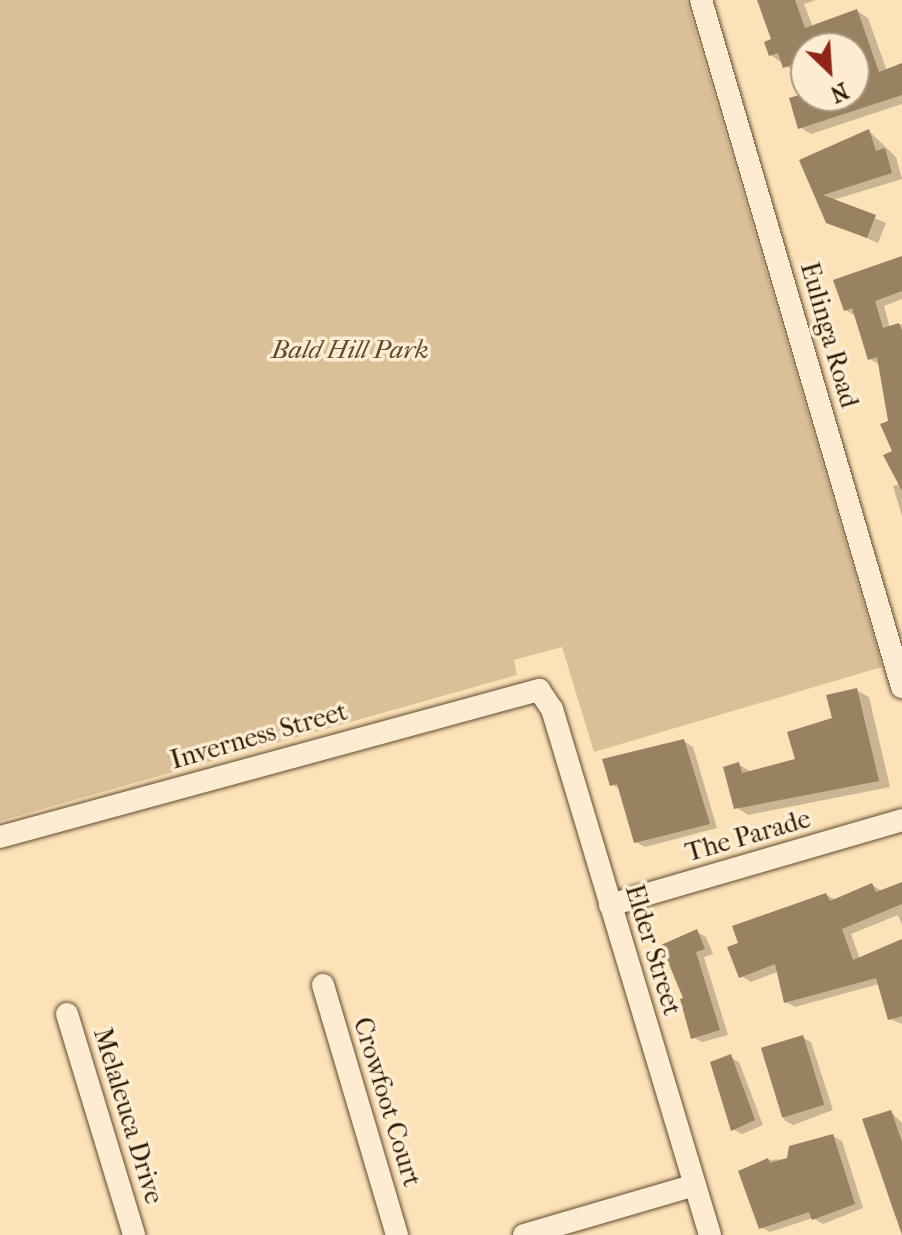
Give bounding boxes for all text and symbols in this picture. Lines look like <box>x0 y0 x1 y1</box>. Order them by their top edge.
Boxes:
north arrow <box>790 32 870 112</box>
text: N <box>826 77 852 107</box>
street label: Eulinga Road <box>793 259 865 411</box>
park label: Bald Hill Park <box>271 334 429 366</box>
street label: Inverness Street <box>167 696 351 776</box>
street label: The Parade <box>682 803 814 869</box>
street label: Elder Street <box>618 881 688 1019</box>
street label: Crowfoot Court <box>346 1014 428 1190</box>
street label: Melaleuca Drive <box>86 1024 170 1208</box>

